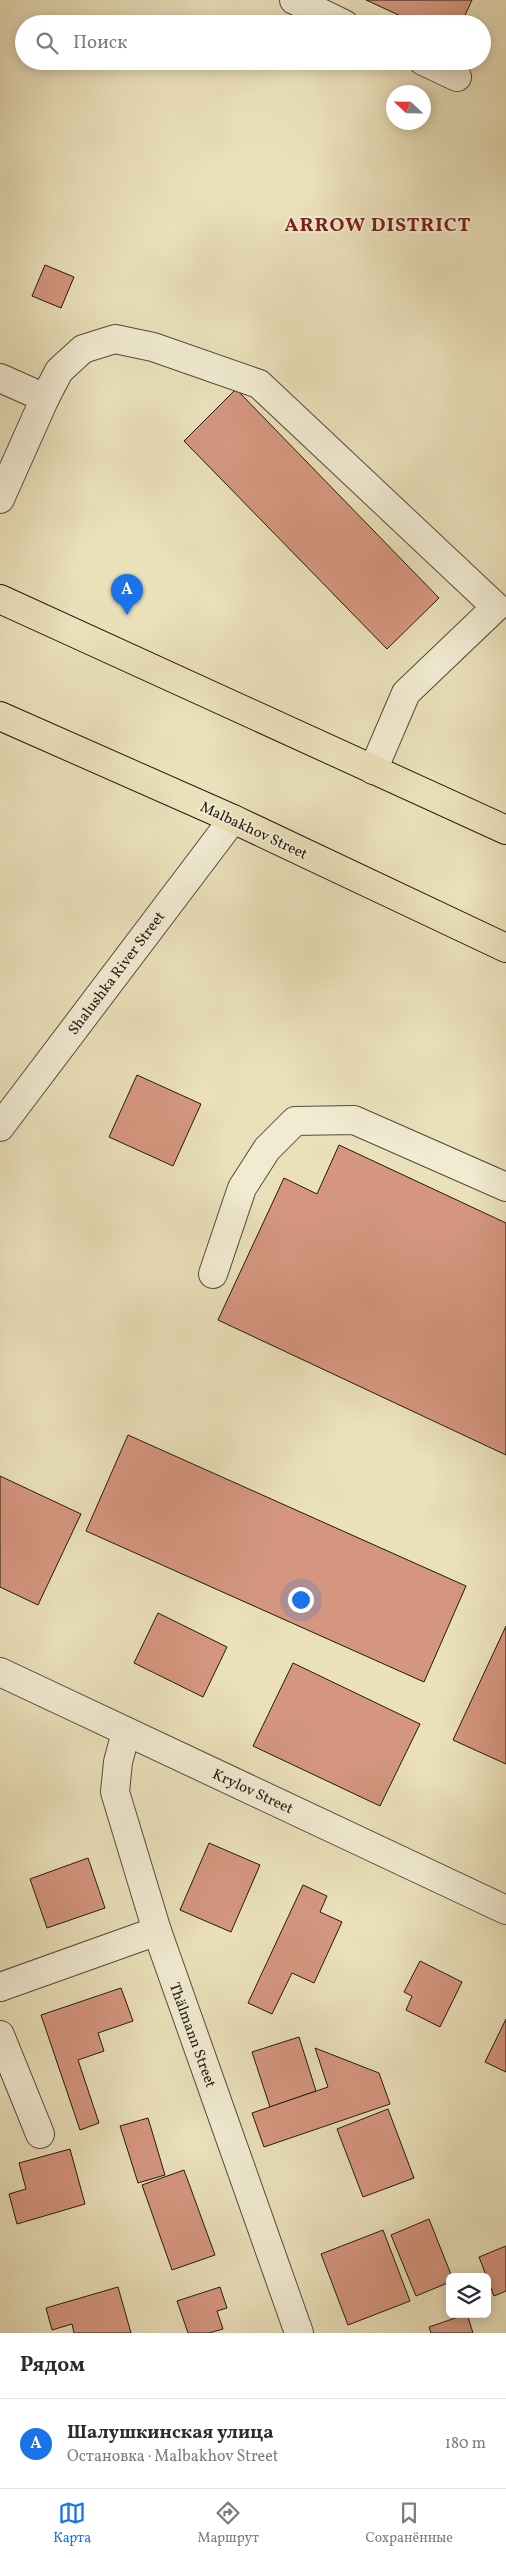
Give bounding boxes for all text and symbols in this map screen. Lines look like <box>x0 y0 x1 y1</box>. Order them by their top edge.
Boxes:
search box <box>15 15 491 70</box>
icon: search <box>33 29 61 57</box>
text: Поиск <box>73 30 127 56</box>
north arrow <box>386 85 431 130</box>
district label: ARROW DISTRICT <box>284 212 472 240</box>
pin: A <box>111 574 143 615</box>
street label: Malbakhov Street <box>196 797 311 865</box>
street label: Shalushka River Street <box>64 908 171 1040</box>
your location <box>288 1587 314 1613</box>
street label: Krylov Street <box>209 1765 296 1820</box>
street label: Thälmann Street <box>163 1980 220 2091</box>
map controls <box>446 2273 491 2318</box>
button: layers <box>446 2273 491 2318</box>
text: Рядом <box>20 2351 85 2380</box>
text: Шалушкинская улица <box>67 2420 274 2446</box>
text: A <box>30 2433 42 2455</box>
text: 180 m <box>445 2433 486 2455</box>
text: Остановка · Malbakhov Street <box>67 2446 278 2468</box>
tab: Карта <box>53 2499 91 2548</box>
tab: Маршрут <box>197 2499 259 2548</box>
tab: Сохранённые <box>365 2499 453 2548</box>

